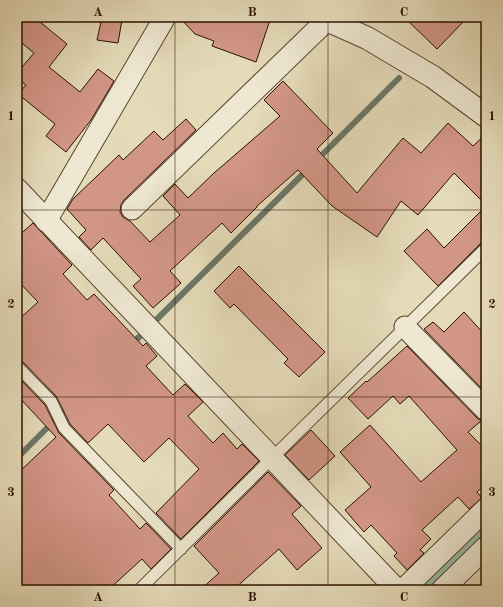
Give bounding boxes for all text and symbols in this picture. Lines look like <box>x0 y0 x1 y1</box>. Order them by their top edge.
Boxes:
text: A <box>93 6 103 19</box>
text: B <box>247 6 257 19</box>
text: C <box>400 6 408 19</box>
text: 1 <box>7 110 15 123</box>
text: 1 <box>488 110 496 123</box>
text: 2 <box>7 298 15 311</box>
text: 2 <box>488 298 496 311</box>
text: 3 <box>7 486 15 499</box>
text: 3 <box>488 486 496 499</box>
text: A <box>93 591 103 604</box>
text: B <box>247 591 257 604</box>
text: C <box>400 591 408 604</box>

